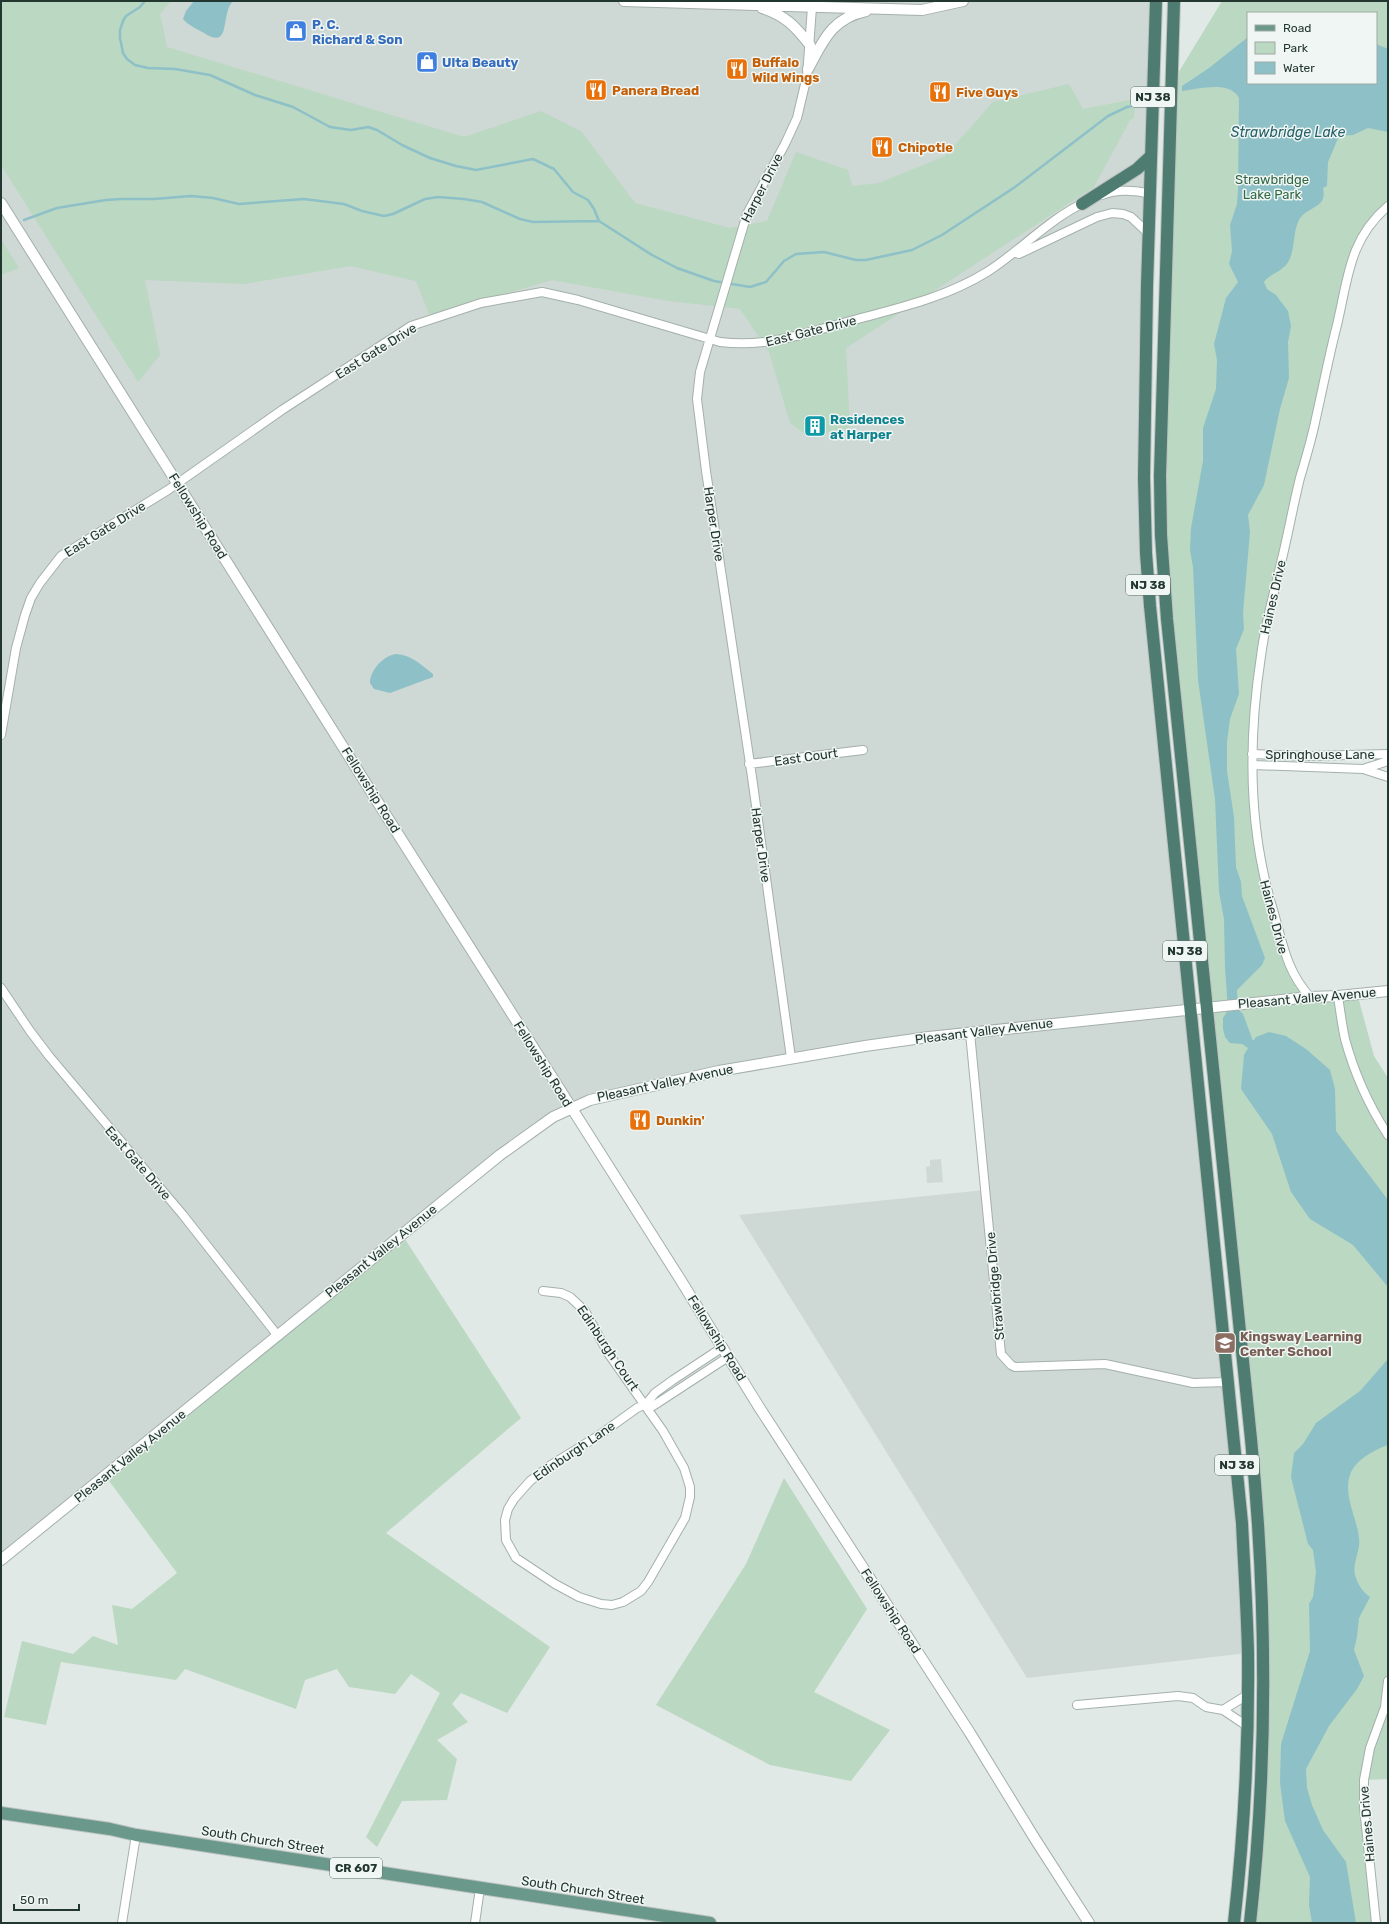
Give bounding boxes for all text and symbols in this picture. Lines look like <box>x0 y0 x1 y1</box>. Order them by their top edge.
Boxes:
legend <box>1247 12 1377 84</box>
place label: P. C. Richard & Son <box>312 17 403 47</box>
shop icon: P. C. Richard & Son <box>283 18 309 44</box>
text: Road <box>1283 21 1311 35</box>
text: Park <box>1283 41 1309 55</box>
shop icon: Ulta Beauty <box>414 49 440 75</box>
place label: Ulta Beauty <box>442 55 519 70</box>
place label: Buffalo Wild Wings <box>752 55 819 85</box>
restaurant icon: Buffalo Wild Wings <box>724 56 750 82</box>
text: Water <box>1283 61 1315 75</box>
restaurant icon: Panera Bread <box>583 77 609 103</box>
restaurant icon: Five Guys <box>927 79 953 105</box>
place label: Panera Bread <box>612 83 699 98</box>
place label: Five Guys <box>956 85 1018 100</box>
road number: NJ 38 <box>1131 87 1175 107</box>
water label: Strawbridge Lake <box>1231 124 1345 141</box>
restaurant icon: Chipotle <box>869 134 895 160</box>
place label: Chipotle <box>898 140 953 155</box>
street label: Harper Drive <box>738 151 786 225</box>
park label: Strawbridge Lake Park <box>1235 172 1309 202</box>
street label: East Gate Drive <box>764 313 858 349</box>
street label: East Gate Drive <box>333 320 419 382</box>
place label: Residences at Harper <box>830 412 904 442</box>
building icon: Residences at Harper <box>802 413 828 439</box>
street label: Fellowship Road <box>166 470 230 562</box>
street label: Harper Drive <box>701 486 727 562</box>
street label: East Gate Drive <box>62 498 148 560</box>
street label: Haines Drive <box>1257 558 1289 636</box>
road number: NJ 38 <box>1126 575 1170 595</box>
street label: Fellowship Road <box>339 744 403 836</box>
street label: East Court <box>773 745 839 769</box>
street label: Springhouse Lane <box>1265 747 1375 763</box>
street label: Harper Drive <box>748 807 774 883</box>
street label: Haines Drive <box>1257 878 1291 956</box>
road number: NJ 38 <box>1163 941 1207 961</box>
street label: Pleasant Valley Avenue <box>1237 984 1377 1012</box>
street label: Pleasant Valley Avenue <box>914 1015 1054 1047</box>
street label: Fellowship Road <box>511 1018 575 1110</box>
street label: Pleasant Valley Avenue <box>595 1061 735 1105</box>
restaurant icon: Dunkin' <box>627 1107 653 1133</box>
place label: Dunkin' <box>656 1113 705 1128</box>
street label: East Gate Drive <box>102 1123 174 1203</box>
street label: Pleasant Valley Avenue <box>322 1201 440 1301</box>
street label: Strawbridge Drive <box>983 1231 1008 1341</box>
street label: Fellowship Road <box>685 1292 749 1384</box>
street label: Edinburgh Court <box>573 1302 642 1394</box>
place label: Kingsway Learning Center School <box>1240 1329 1362 1359</box>
school or university icon: Kingsway Learning Center School <box>1212 1330 1238 1356</box>
street label: Pleasant Valley Avenue <box>71 1406 189 1506</box>
street label: Edinburgh Lane <box>530 1418 618 1485</box>
road number: NJ 38 <box>1215 1455 1259 1475</box>
street label: Fellowship Road <box>858 1566 924 1656</box>
street label: Haines Drive <box>1356 1786 1378 1862</box>
street label: South Church Street <box>200 1823 326 1857</box>
road number: CR 607 <box>330 1858 382 1878</box>
street label: South Church Street <box>520 1873 646 1907</box>
scale bar <box>14 1886 79 1912</box>
text: 50 m <box>20 1893 48 1907</box>

